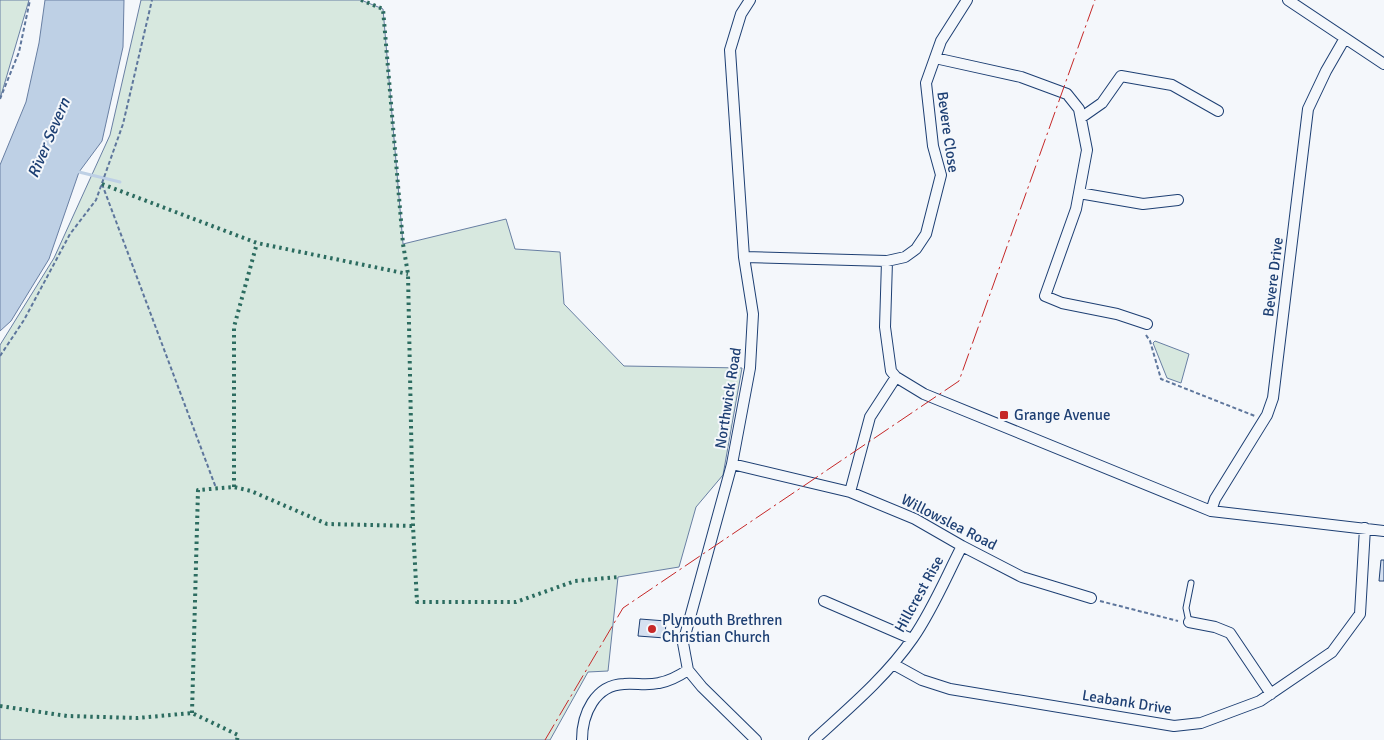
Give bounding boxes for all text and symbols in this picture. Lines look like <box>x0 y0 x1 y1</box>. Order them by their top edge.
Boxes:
street label: Bevere Close <box>933 90 963 174</box>
water label: River Severn <box>23 94 75 181</box>
street label: Bevere Drive <box>1259 236 1287 318</box>
street label: Northwick Road <box>711 346 745 450</box>
place label: Grange Avenue <box>1014 406 1111 424</box>
marker: Grange Avenue <box>998 409 1010 421</box>
street label: Willowslea Road <box>898 490 1000 554</box>
street label: Hillcrest Rise <box>891 553 947 635</box>
place label: Plymouth Brethren Christian Church <box>662 611 782 646</box>
marker: Plymouth Brethren Christian Church <box>646 623 658 635</box>
street label: Leabank Drive <box>1081 686 1173 718</box>

